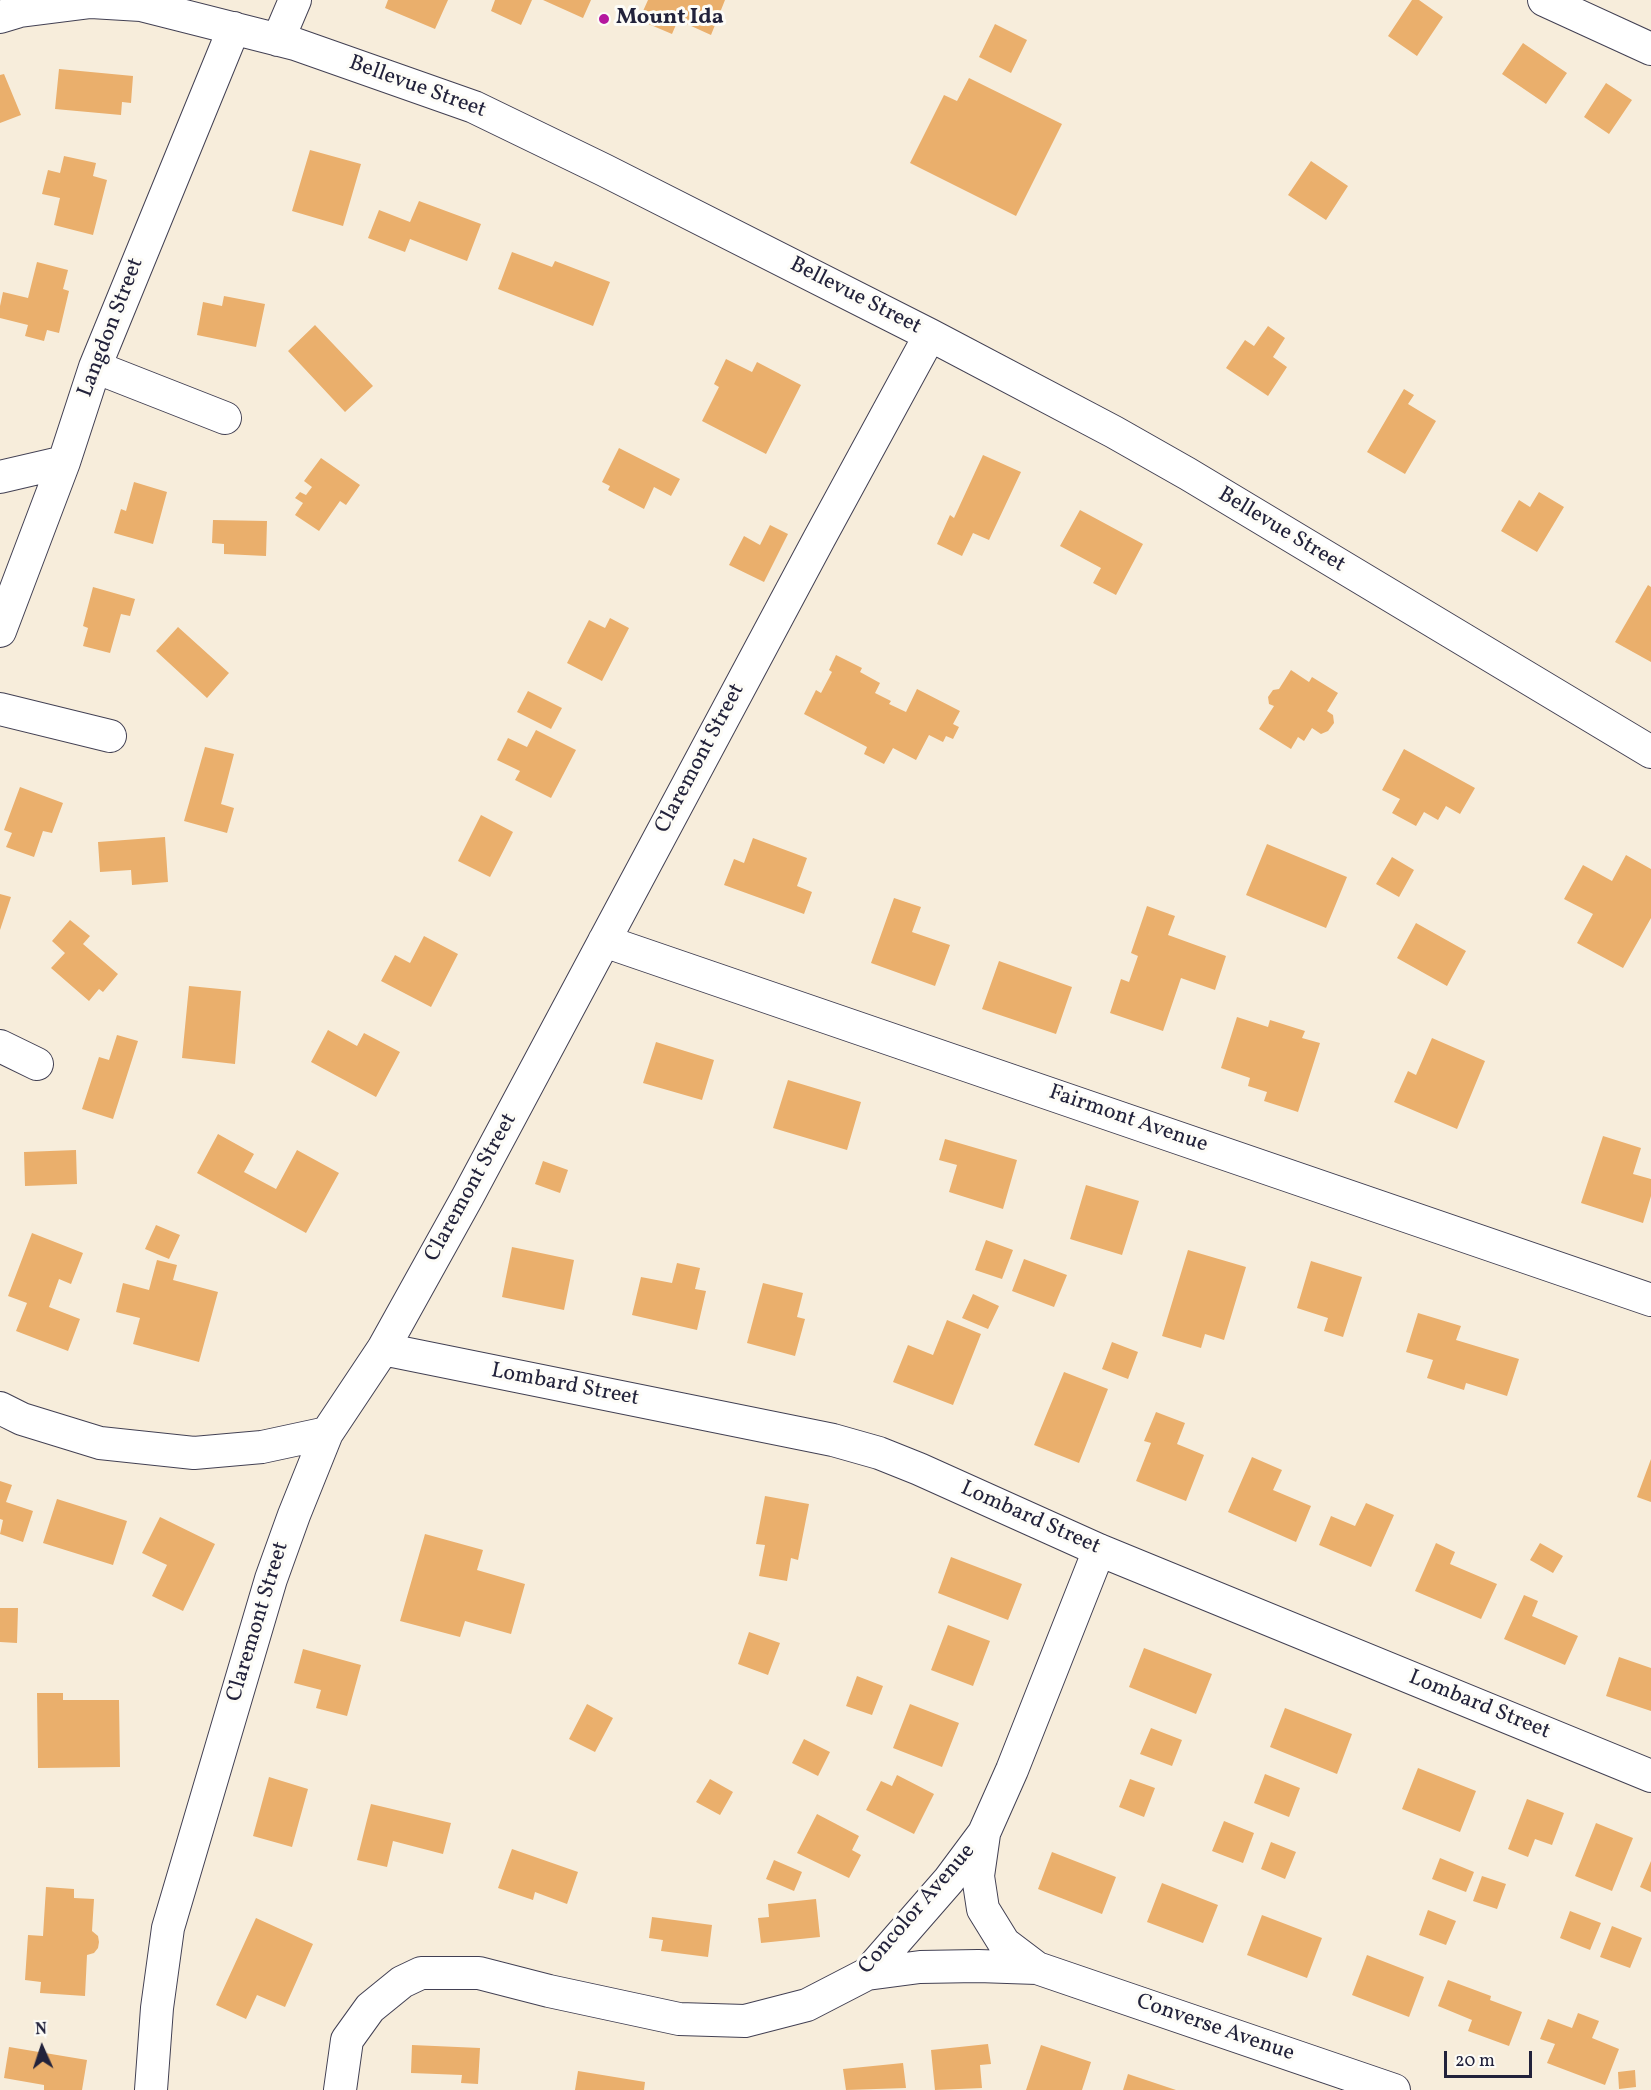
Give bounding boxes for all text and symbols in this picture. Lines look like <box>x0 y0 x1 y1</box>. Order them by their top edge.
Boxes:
place label: Mount Ida <box>616 6 724 32</box>
marker: Mount Ida <box>597 12 611 26</box>
street label: Bellevue Street <box>345 51 489 125</box>
street label: Bellevue Street <box>785 253 925 341</box>
street label: Langdon Street <box>73 255 151 401</box>
street label: Bellevue Street <box>1212 483 1350 579</box>
street label: Claremont Street <box>650 680 752 838</box>
street label: Fairmont Avenue <box>1045 1080 1211 1160</box>
street label: Claremont Street <box>420 1109 524 1267</box>
street label: Lombard Street <box>489 1359 641 1413</box>
street label: Lombard Street <box>956 1476 1104 1562</box>
street label: Claremont Street <box>222 1539 296 1705</box>
street label: Lombard Street <box>1404 1666 1554 1746</box>
street label: Concolor Avenue <box>854 1839 982 1981</box>
street label: Converse Avenue <box>1132 1990 1298 2068</box>
north arrow <box>12 2018 72 2078</box>
text: N <box>35 2019 47 2041</box>
scale bar <box>1447 2039 1536 2077</box>
text: 20 m <box>1455 2049 1495 2074</box>

